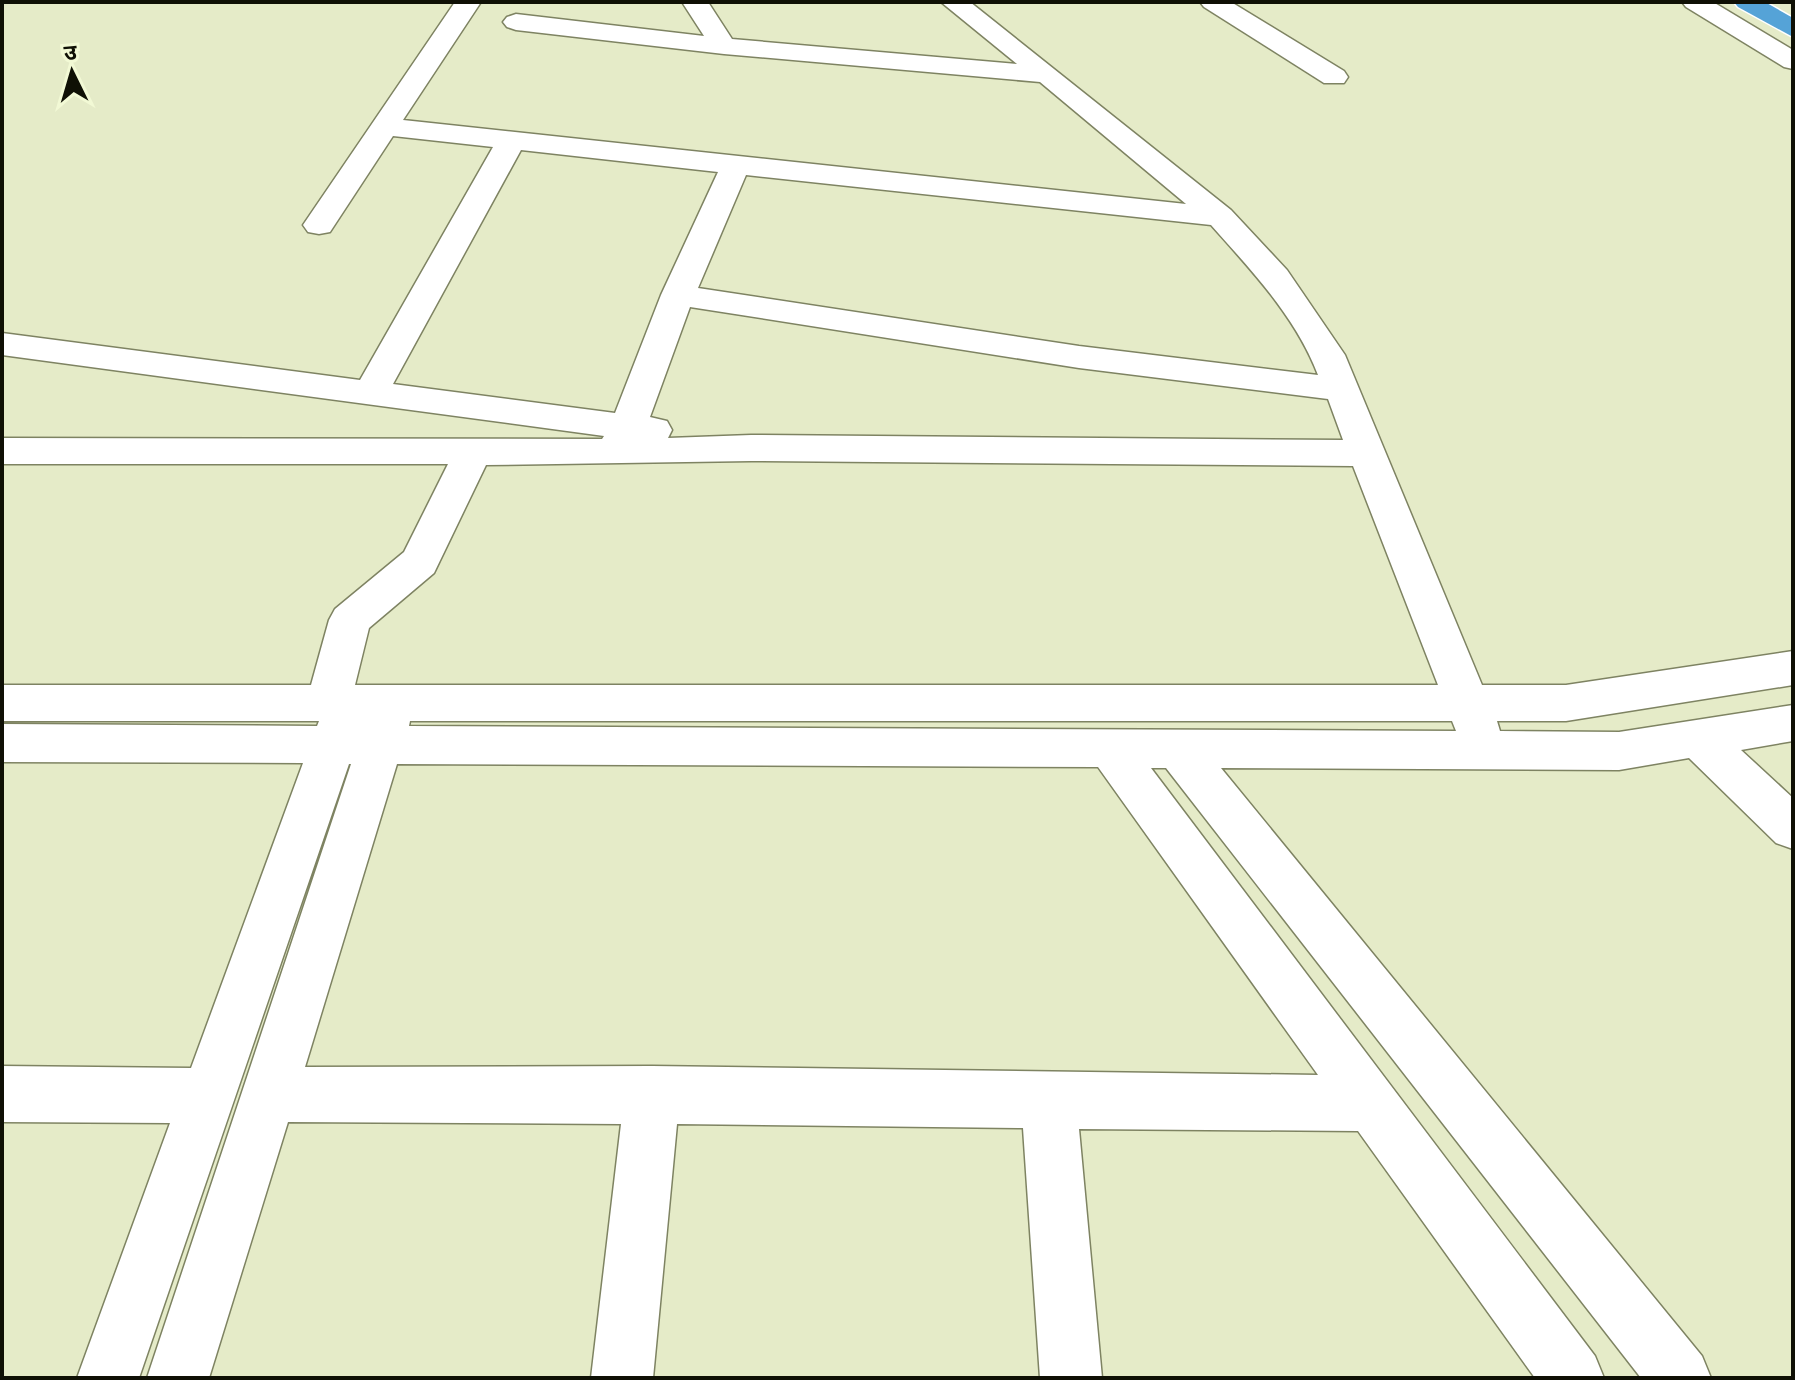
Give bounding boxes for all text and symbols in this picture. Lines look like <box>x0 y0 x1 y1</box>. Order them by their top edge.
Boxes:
north arrow <box>32 32 112 112</box>
text: उ <box>63 38 79 65</box>

